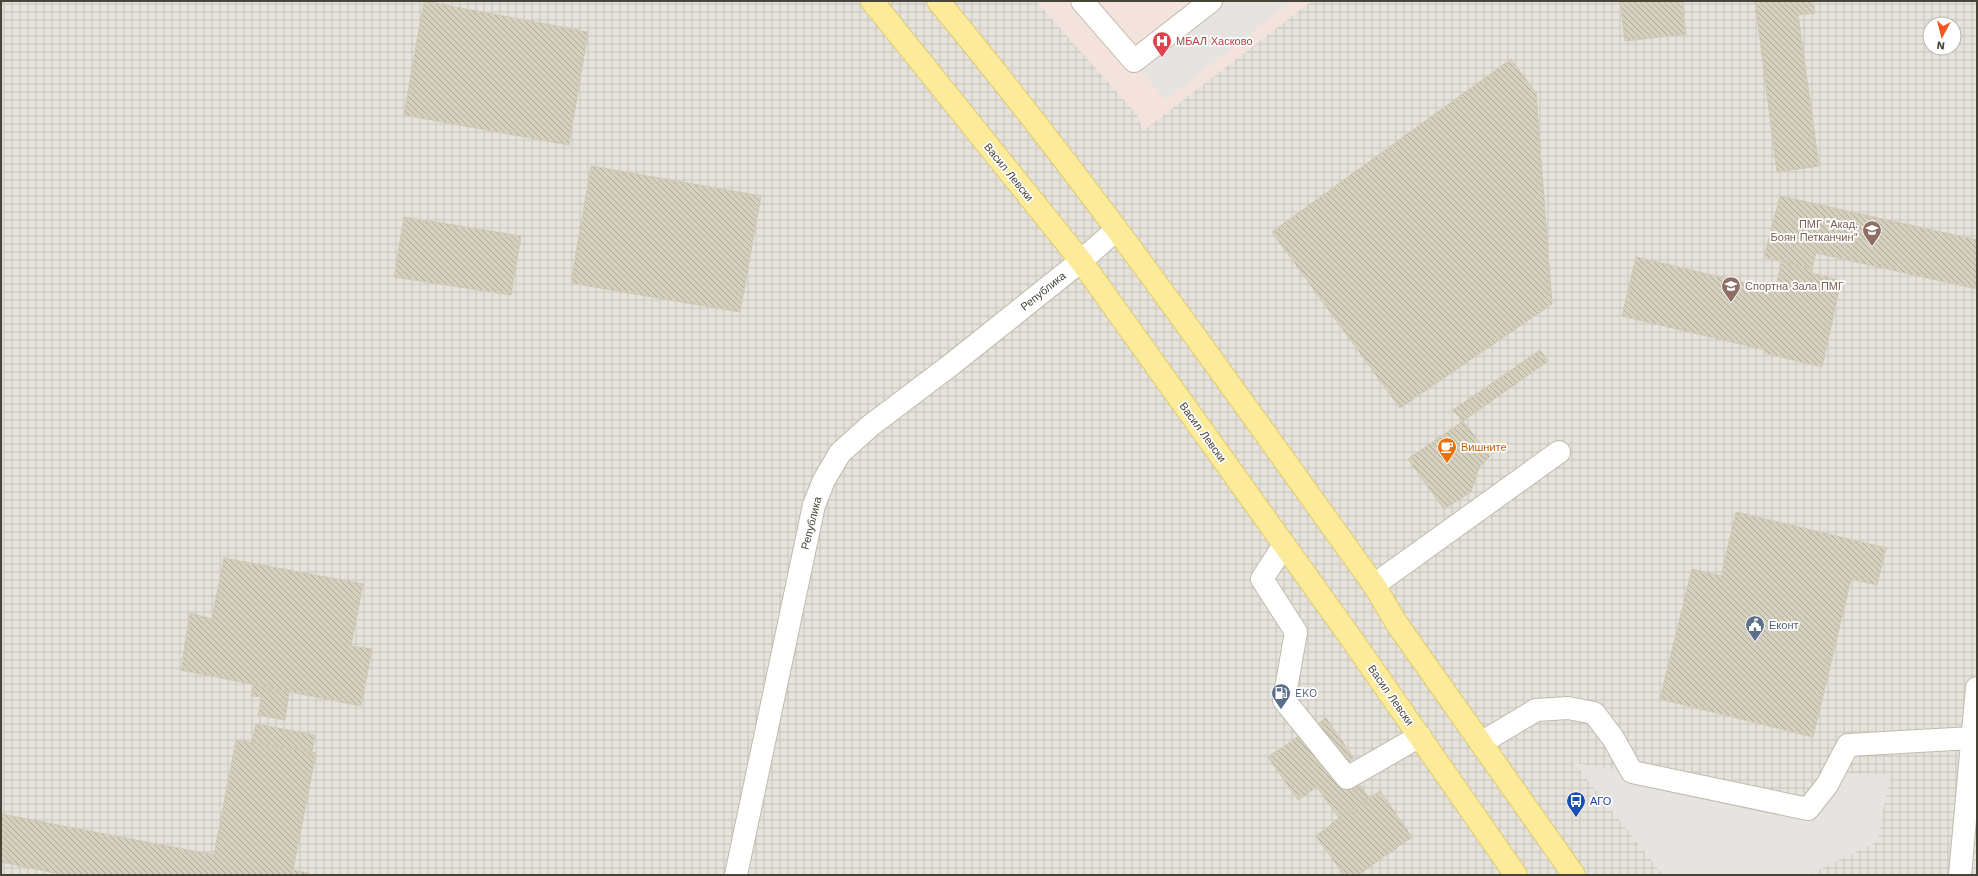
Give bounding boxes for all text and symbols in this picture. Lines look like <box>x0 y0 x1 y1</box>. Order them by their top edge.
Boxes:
north arrow <box>1922 16 1962 56</box>
hospital icon: МБАЛ Хасково <box>1151 30 1173 58</box>
place label: МБАЛ Хасково <box>1176 35 1253 48</box>
text: N <box>1936 38 1946 52</box>
street label: Васил Левски <box>981 141 1036 204</box>
place label: ПМГ "Акад. Боян Петканчин" <box>1771 218 1858 244</box>
school or university icon: ПМГ "Акад. Боян Петканчин" <box>1861 219 1883 247</box>
street label: Република <box>1018 269 1069 313</box>
school or university icon: Спортна Зала ПМГ <box>1720 275 1742 303</box>
place label: Спортна Зала ПМГ <box>1745 280 1844 293</box>
street label: Васил Левски <box>1177 400 1229 465</box>
cafe icon: Вишните <box>1436 436 1458 464</box>
place label: Вишните <box>1461 441 1507 454</box>
street label: Република <box>799 494 825 551</box>
public building icon: Еконт <box>1744 614 1766 642</box>
place label: Еконт <box>1769 619 1799 632</box>
street label: Васил Левски <box>1365 663 1416 728</box>
fuel station icon: EKO <box>1270 682 1292 710</box>
place label: EKO <box>1295 687 1317 700</box>
bus stop icon: АГО <box>1565 790 1587 818</box>
place label: АГО <box>1590 795 1612 808</box>

